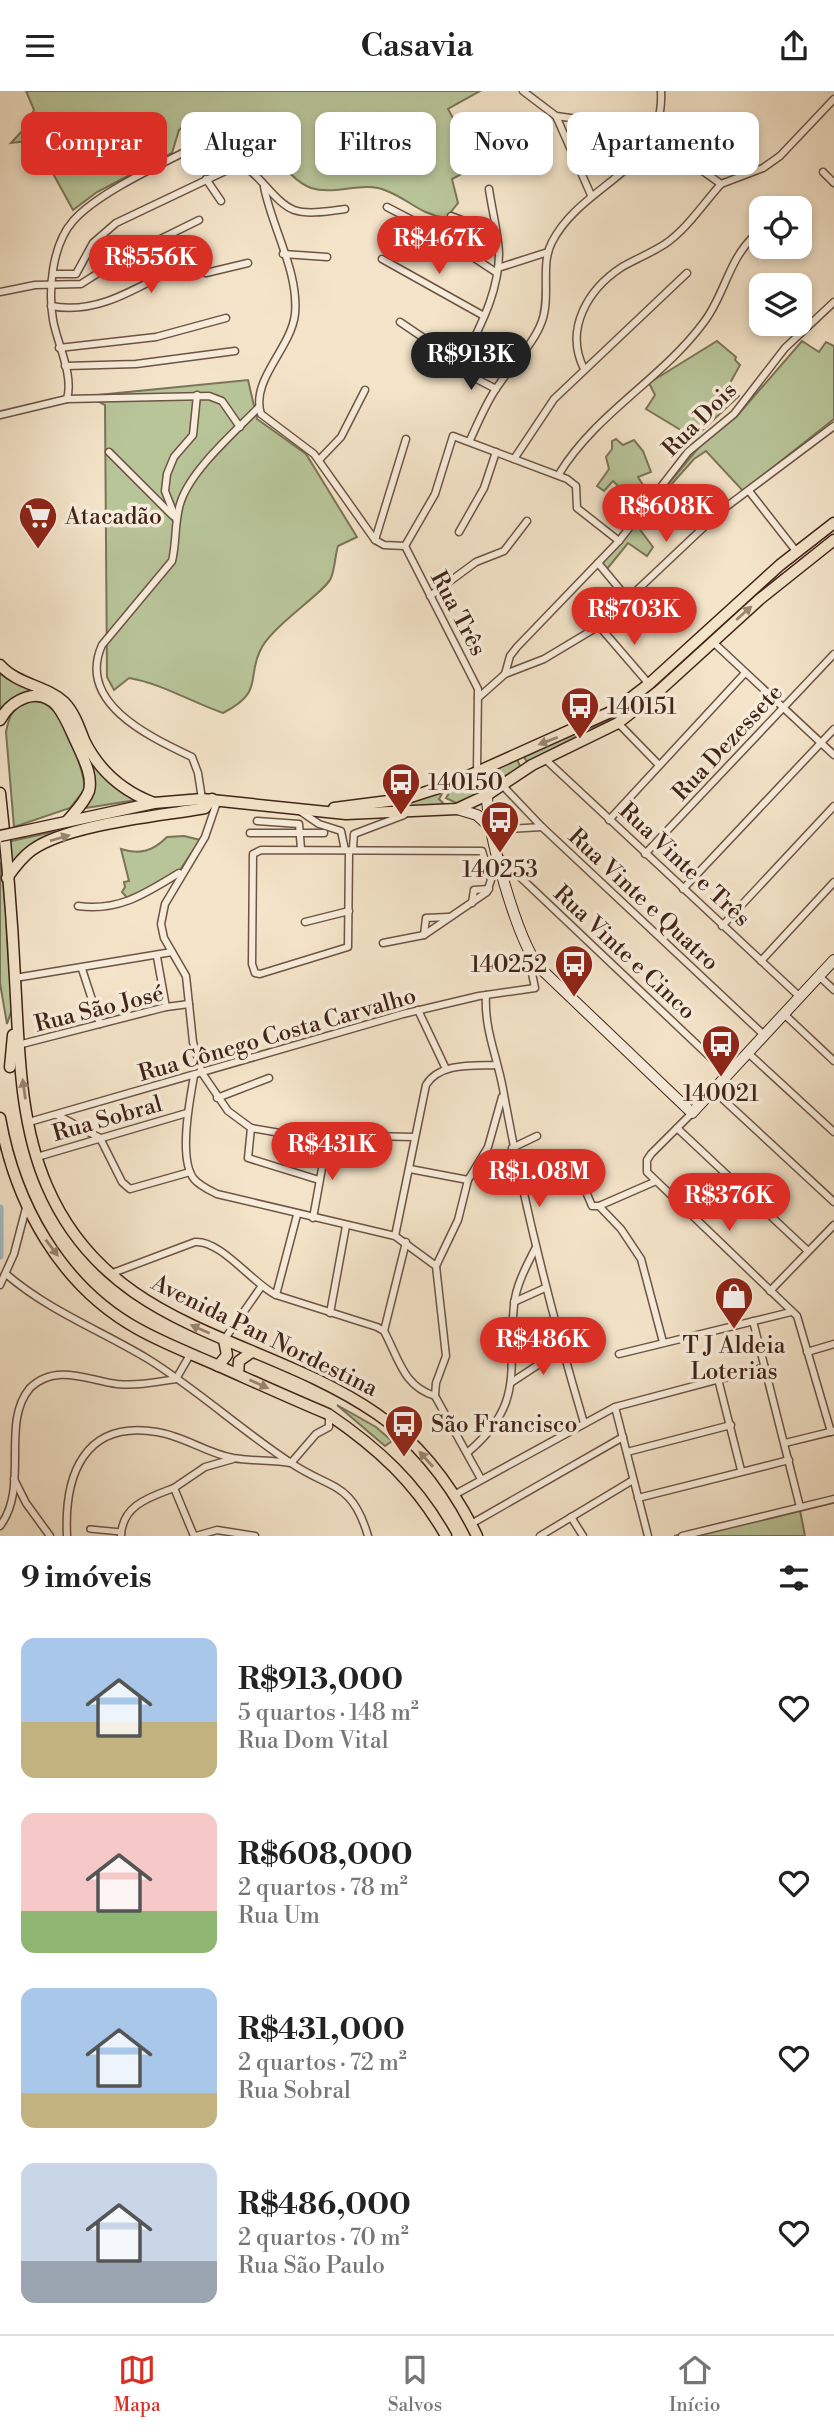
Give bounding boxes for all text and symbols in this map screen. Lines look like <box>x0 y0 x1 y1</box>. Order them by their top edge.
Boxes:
text: Casavia <box>360 26 474 66</box>
icon: menu <box>21 27 59 65</box>
icon: share <box>775 27 813 65</box>
chip: Comprar <box>21 112 167 175</box>
chip: Alugar <box>181 112 301 175</box>
chip: Filtros <box>315 112 436 175</box>
chip: Novo <box>450 112 553 175</box>
chip: Apartamento <box>567 112 759 175</box>
map controls <box>749 196 812 336</box>
button: locate <box>749 196 812 259</box>
pin: R$467K <box>382 216 496 276</box>
text: R$467K <box>393 225 485 253</box>
pin: R$556K <box>94 235 208 295</box>
text: R$556K <box>105 244 197 272</box>
button: layers <box>749 273 812 336</box>
pin: R$913K <box>414 333 528 392</box>
text: R$913K <box>427 341 515 369</box>
street label: Rua Dois <box>657 377 743 463</box>
pin: R$608K <box>609 484 723 544</box>
text: R$608K <box>618 493 714 521</box>
supermarket icon: Atacadão <box>17 495 59 550</box>
place label: Atacadão <box>64 503 162 531</box>
street label: Rua Três <box>424 566 492 661</box>
pin: R$703K <box>577 587 691 647</box>
text: R$703K <box>588 596 680 624</box>
one-way arrow <box>735 605 753 621</box>
street label: Rua Dezessete <box>667 679 789 807</box>
bus stop icon: 140151 <box>559 685 601 740</box>
place label: 140151 <box>607 693 677 721</box>
one-way arrow <box>538 736 559 747</box>
bus stop icon: 140150 <box>380 761 422 816</box>
place label: 140150 <box>428 769 503 797</box>
street label: Rua Vinte e Três <box>613 797 756 933</box>
bus stop icon: 140253 <box>479 799 521 854</box>
street label: Rua Vinte e Quatro <box>562 823 725 977</box>
one-way arrow <box>49 832 70 842</box>
place label: 140253 <box>462 856 538 884</box>
street label: Rua Vinte e Cinco <box>547 880 701 1026</box>
bus stop icon: 140252 <box>553 943 595 998</box>
place label: 140252 <box>471 951 547 979</box>
street label: Rua São José <box>32 979 167 1039</box>
street label: Rua Cônego Costa Carvalho <box>135 982 419 1088</box>
bus stop icon: 140021 <box>700 1023 742 1078</box>
one-way arrow <box>19 1078 30 1100</box>
place label: 140021 <box>683 1080 759 1108</box>
street label: Rua Sobral <box>49 1090 166 1148</box>
pin: R$431K <box>275 1123 389 1182</box>
text: R$431K <box>287 1131 377 1159</box>
pin: R$1.08M <box>474 1149 604 1209</box>
text: R$1.08M <box>489 1158 589 1186</box>
pin: R$376K <box>672 1173 786 1233</box>
text: R$376K <box>684 1182 774 1210</box>
one-way arrow <box>45 1239 59 1257</box>
street label: Avenida Pan Nordestina <box>146 1268 383 1403</box>
shop icon: T J Aldeia Loterias <box>713 1275 755 1330</box>
pin: R$486K <box>486 1317 600 1377</box>
one-way arrow <box>190 1323 210 1335</box>
text: R$486K <box>496 1326 590 1354</box>
place label: T J Aldeia Loterias <box>683 1332 786 1386</box>
one-way arrow <box>249 1378 269 1390</box>
bus stop icon: São Francisco <box>383 1403 425 1458</box>
place label: São Francisco <box>431 1411 577 1439</box>
one-way arrow <box>418 1450 434 1468</box>
text: 9 imóveis <box>21 1559 152 1597</box>
icon: filters <box>775 1559 813 1597</box>
text: R$913,000 <box>238 1661 403 1699</box>
icon: home <box>77 1666 161 1750</box>
icon: heart <box>775 1689 813 1727</box>
text: 5 quartos · 148 m² <box>238 1699 419 1727</box>
text: Rua Dom Vital <box>238 1727 388 1755</box>
text: R$608,000 <box>238 1836 413 1874</box>
icon: home <box>77 1841 161 1925</box>
icon: heart <box>775 1864 813 1902</box>
text: 2 quartos · 78 m² <box>238 1874 408 1902</box>
text: Rua Um <box>238 1902 320 1930</box>
text: R$431,000 <box>238 2011 405 2049</box>
icon: home <box>77 2016 161 2100</box>
icon: heart <box>775 2039 813 2077</box>
text: 2 quartos · 72 m² <box>238 2049 407 2077</box>
text: Rua Sobral <box>238 2077 351 2105</box>
text: R$486,000 <box>238 2186 411 2224</box>
icon: home <box>77 2191 161 2275</box>
icon: heart <box>775 2214 813 2252</box>
text: 2 quartos · 70 m² <box>238 2224 409 2252</box>
text: Rua São Paulo <box>238 2252 385 2280</box>
tab: Mapa <box>114 2351 161 2417</box>
tab: Salvos <box>388 2351 442 2417</box>
tab: Início <box>669 2351 720 2417</box>

